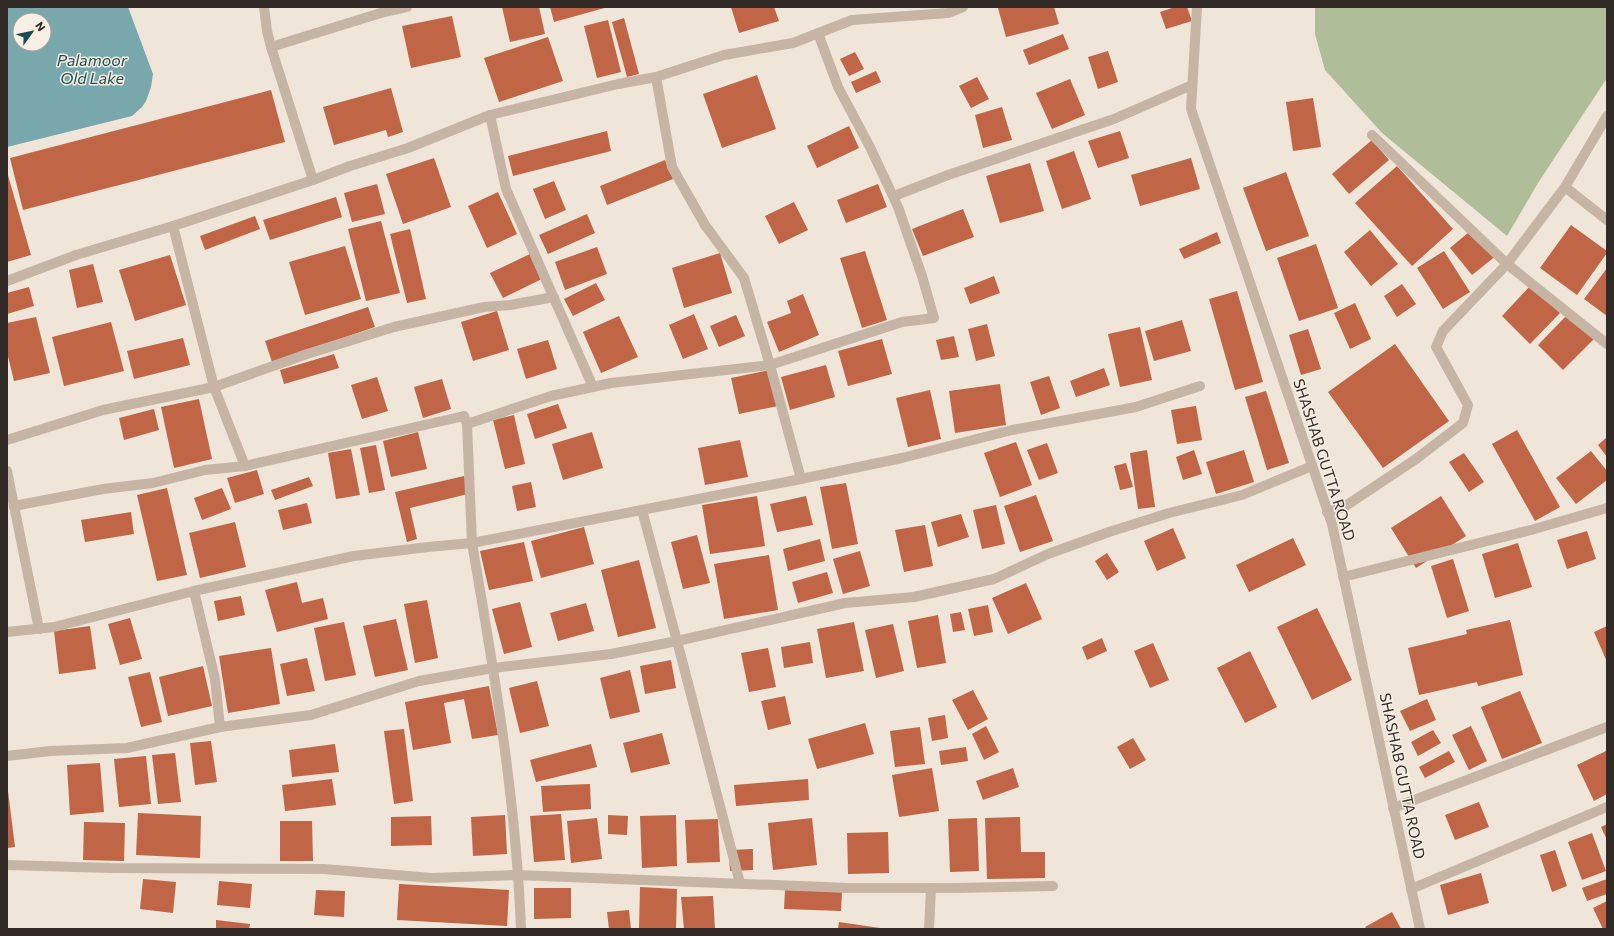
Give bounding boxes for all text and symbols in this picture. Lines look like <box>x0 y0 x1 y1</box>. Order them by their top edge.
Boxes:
north arrow <box>12 12 52 52</box>
text: N <box>33 19 49 33</box>
water label: Palamoor Old Lake <box>57 50 128 87</box>
street label: SHASHAB GUTTA ROAD <box>1290 376 1360 543</box>
street label: SHASHAB GUTTA ROAD <box>1377 691 1429 861</box>

